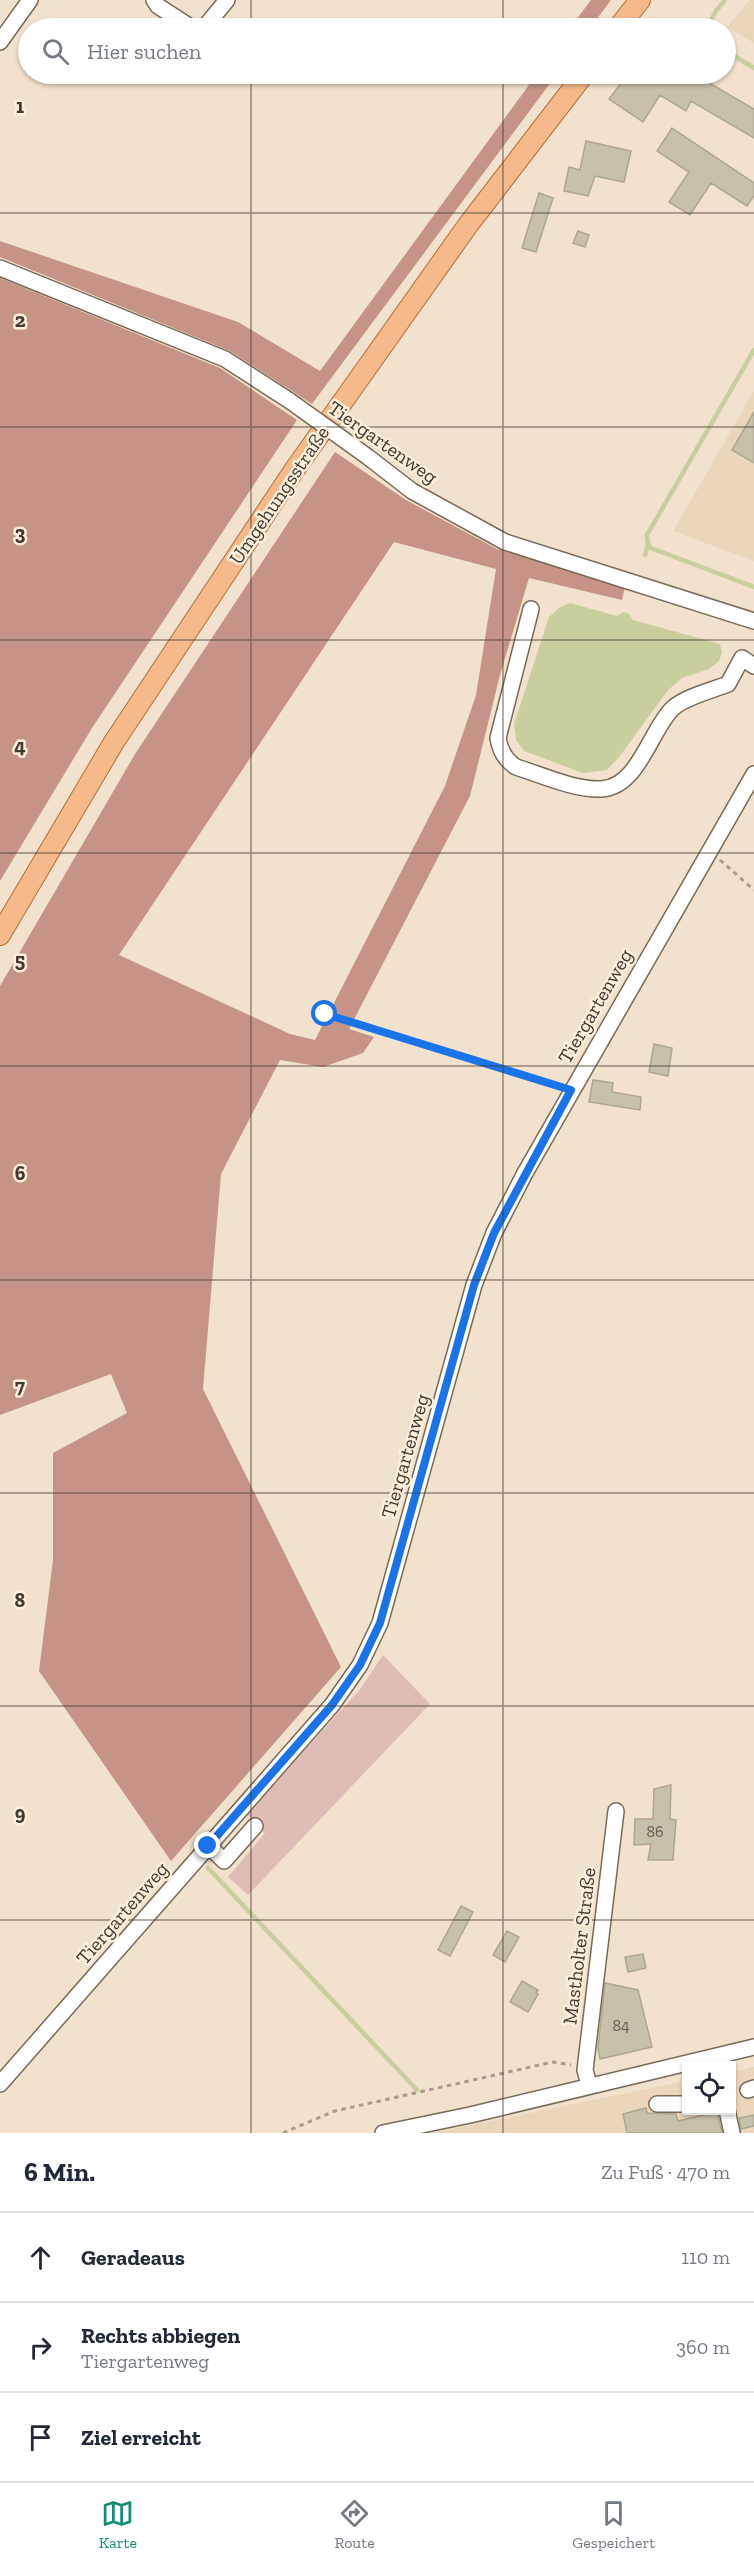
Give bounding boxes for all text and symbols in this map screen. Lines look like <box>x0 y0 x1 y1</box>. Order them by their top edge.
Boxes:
search box <box>18 18 736 84</box>
icon: search <box>39 35 72 68</box>
text: Hier suchen <box>87 38 201 65</box>
text: 1 <box>16 94 24 118</box>
text: 2 <box>15 308 26 332</box>
street label: Tiergartenweg <box>324 395 442 489</box>
street label: Umgehungsstraße <box>224 421 334 569</box>
text: 3 <box>15 521 26 545</box>
text: 4 <box>14 734 26 758</box>
street label: Tiergartenweg <box>553 944 637 1068</box>
text: 5 <box>15 948 25 972</box>
route start <box>311 1000 337 1026</box>
text: 6 <box>15 1161 26 1185</box>
text: 7 <box>15 1374 25 1398</box>
street label: Tiergartenweg <box>376 1391 434 1521</box>
text: 8 <box>15 1588 26 1612</box>
text: 9 <box>15 1801 26 1825</box>
house number: 86 <box>646 1822 664 1841</box>
route end <box>194 1832 220 1858</box>
street label: Tiergartenweg <box>71 1857 173 1969</box>
street label: Mastholter Straße <box>557 1866 601 2026</box>
house number: 84 <box>612 2016 630 2035</box>
map controls <box>682 2061 736 2115</box>
button: locate <box>682 2061 736 2115</box>
text: 6 Min. <box>24 2156 95 2188</box>
text: Zu Fuß · 470 m <box>601 2160 730 2184</box>
icon: ahead <box>24 2241 57 2274</box>
text: Geradeaus <box>81 2244 185 2271</box>
text: 110 m <box>681 2245 730 2269</box>
text: Rechts abbiegen <box>81 2322 240 2349</box>
icon: right <box>24 2331 57 2364</box>
text: 360 m <box>676 2335 730 2359</box>
text: Tiergartenweg <box>81 2349 209 2373</box>
icon: arrive <box>24 2421 57 2454</box>
text: Ziel erreicht <box>81 2424 201 2451</box>
tab: Karte <box>99 2497 137 2552</box>
tab: Route <box>334 2497 375 2552</box>
tab: Gespeichert <box>572 2497 655 2552</box>

